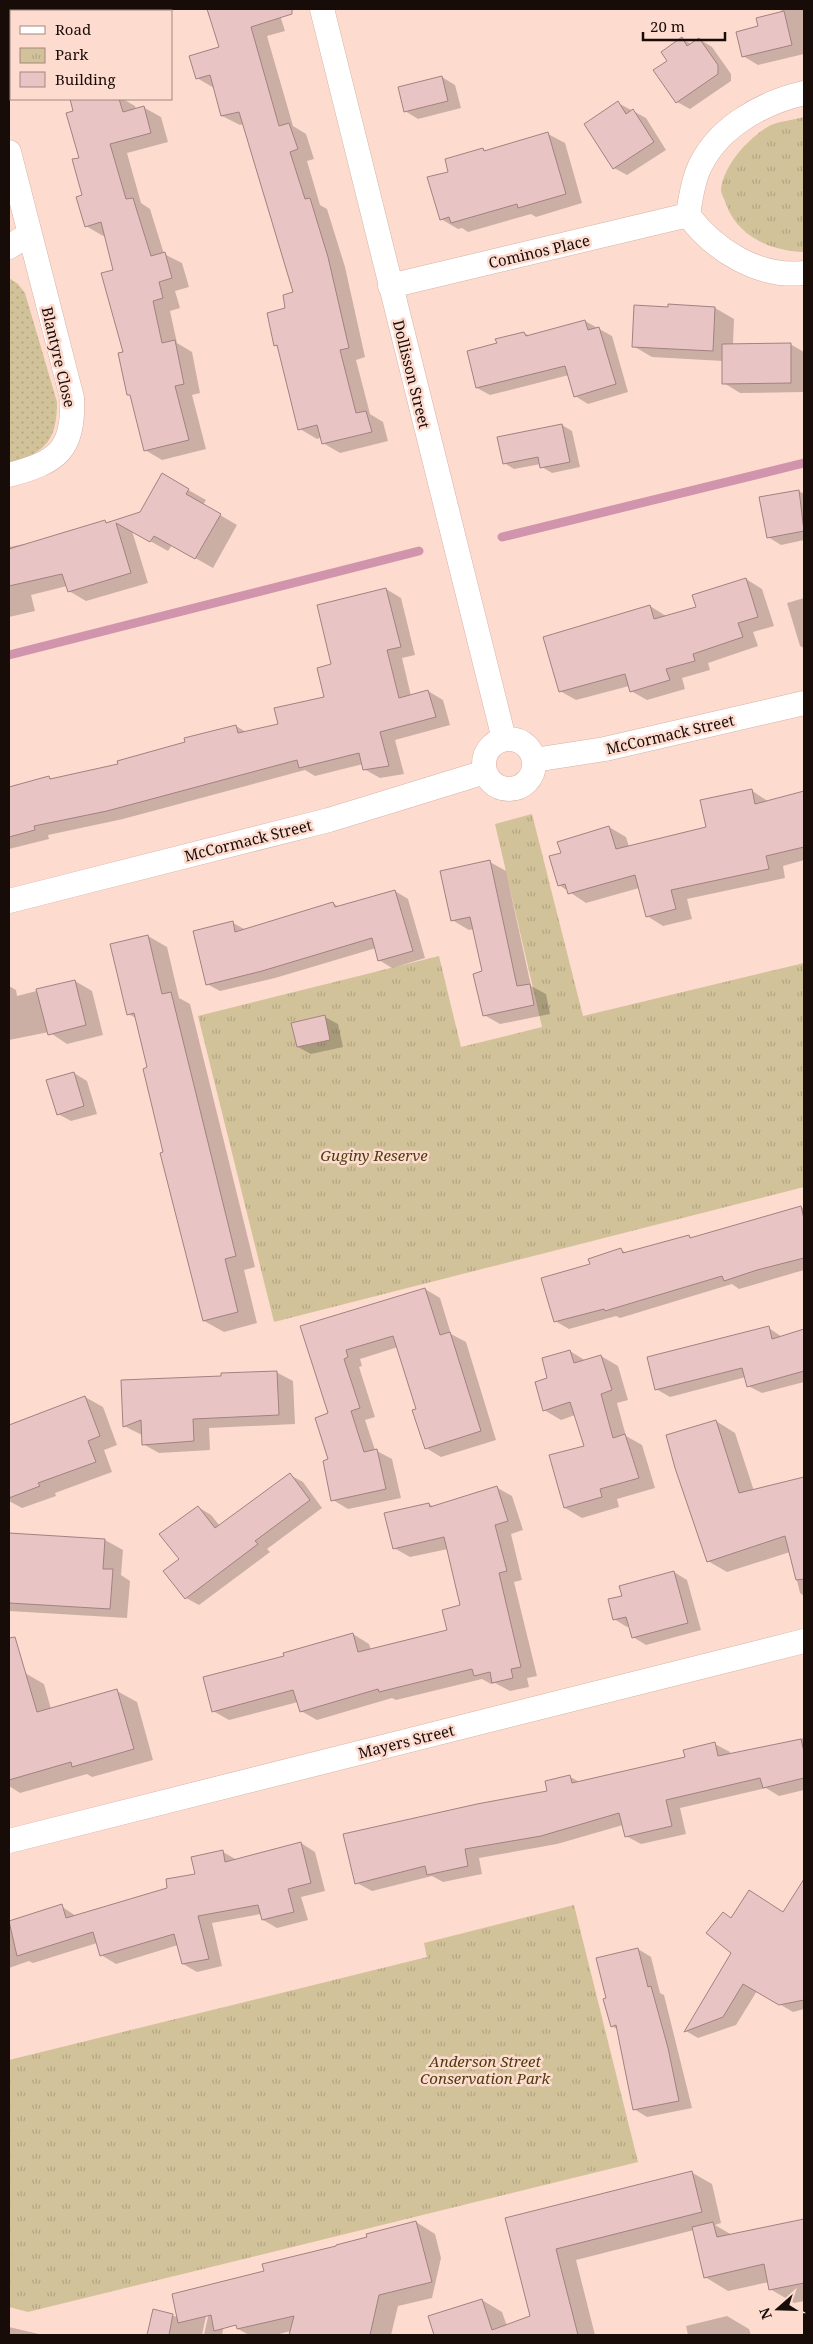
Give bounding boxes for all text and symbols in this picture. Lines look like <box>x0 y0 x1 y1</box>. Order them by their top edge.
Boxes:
legend <box>10 10 172 100</box>
scale bar <box>643 10 726 42</box>
text: 20 m <box>650 16 685 36</box>
text: Road <box>55 19 91 39</box>
text: Park <box>55 44 89 64</box>
text: Building <box>55 69 116 89</box>
street label: Cominos Place <box>486 230 592 272</box>
street label: Blantyre Close <box>38 305 80 409</box>
street label: Dollisson Street <box>389 318 435 430</box>
street label: McCormack Street <box>604 710 736 758</box>
street label: McCormack Street <box>182 814 314 866</box>
park label: Guginy Reserve <box>320 1145 428 1165</box>
street label: Mayers Street <box>356 1719 456 1763</box>
park label: Anderson Street Conservation Park <box>420 2051 551 2088</box>
north arrow <box>753 2284 803 2334</box>
text: N <box>754 2305 776 2322</box>

